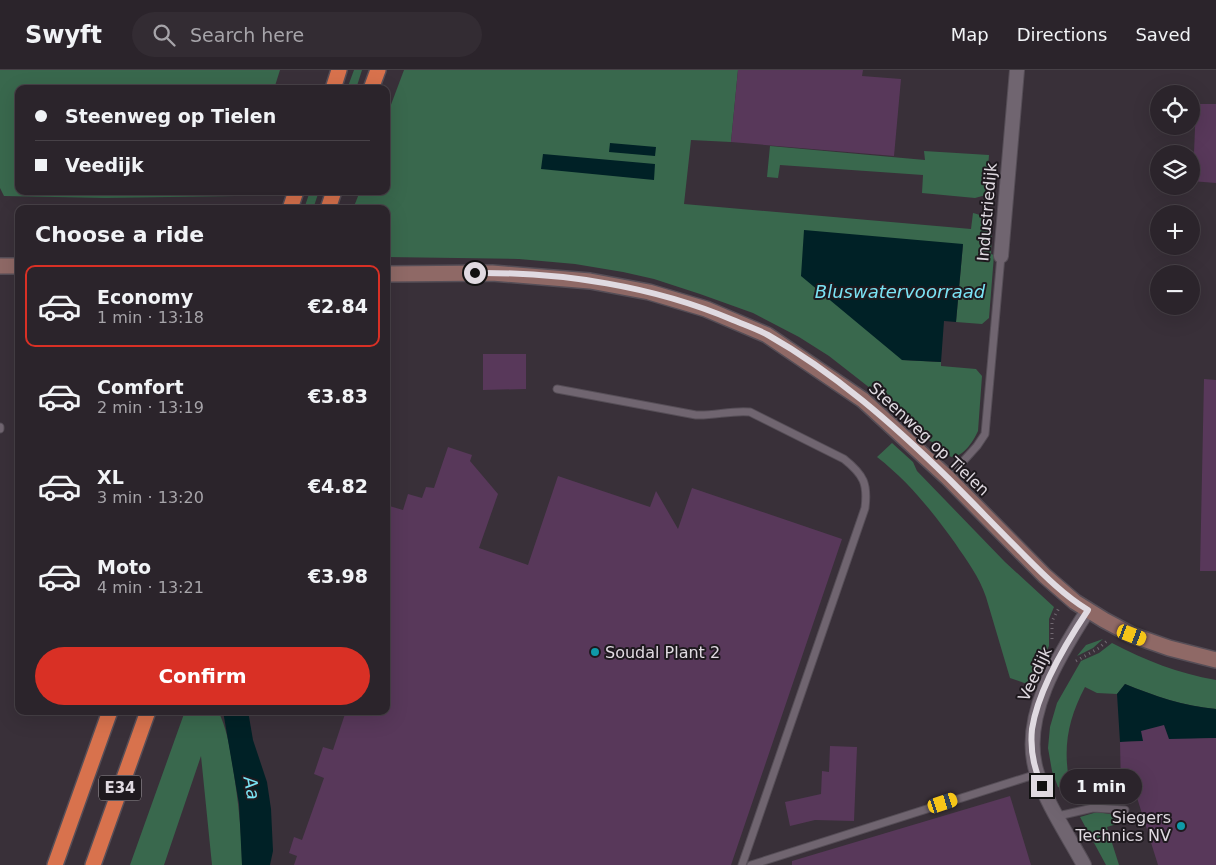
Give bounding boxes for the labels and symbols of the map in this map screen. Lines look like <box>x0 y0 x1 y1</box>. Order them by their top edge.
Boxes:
street label: Industriedijk <box>973 161 1001 262</box>
route start <box>464 262 486 284</box>
water label: Bluswatervoorraad <box>815 281 986 302</box>
street label: Steenweg op Tielen <box>865 378 993 500</box>
car <box>1115 623 1148 647</box>
place label: Soudal Plant 2 <box>605 643 720 662</box>
street label: Veedijk <box>1014 643 1056 704</box>
marker: Soudal Plant 2 <box>589 646 601 658</box>
callout: 1 min <box>1060 768 1142 804</box>
water label: Aa <box>239 774 265 801</box>
route end <box>1031 775 1053 797</box>
road number: E34 <box>99 776 141 800</box>
car <box>926 791 959 815</box>
place label: Siegers Technics NV <box>1074 808 1171 845</box>
marker: Siegers Technics NV <box>1175 820 1187 832</box>

